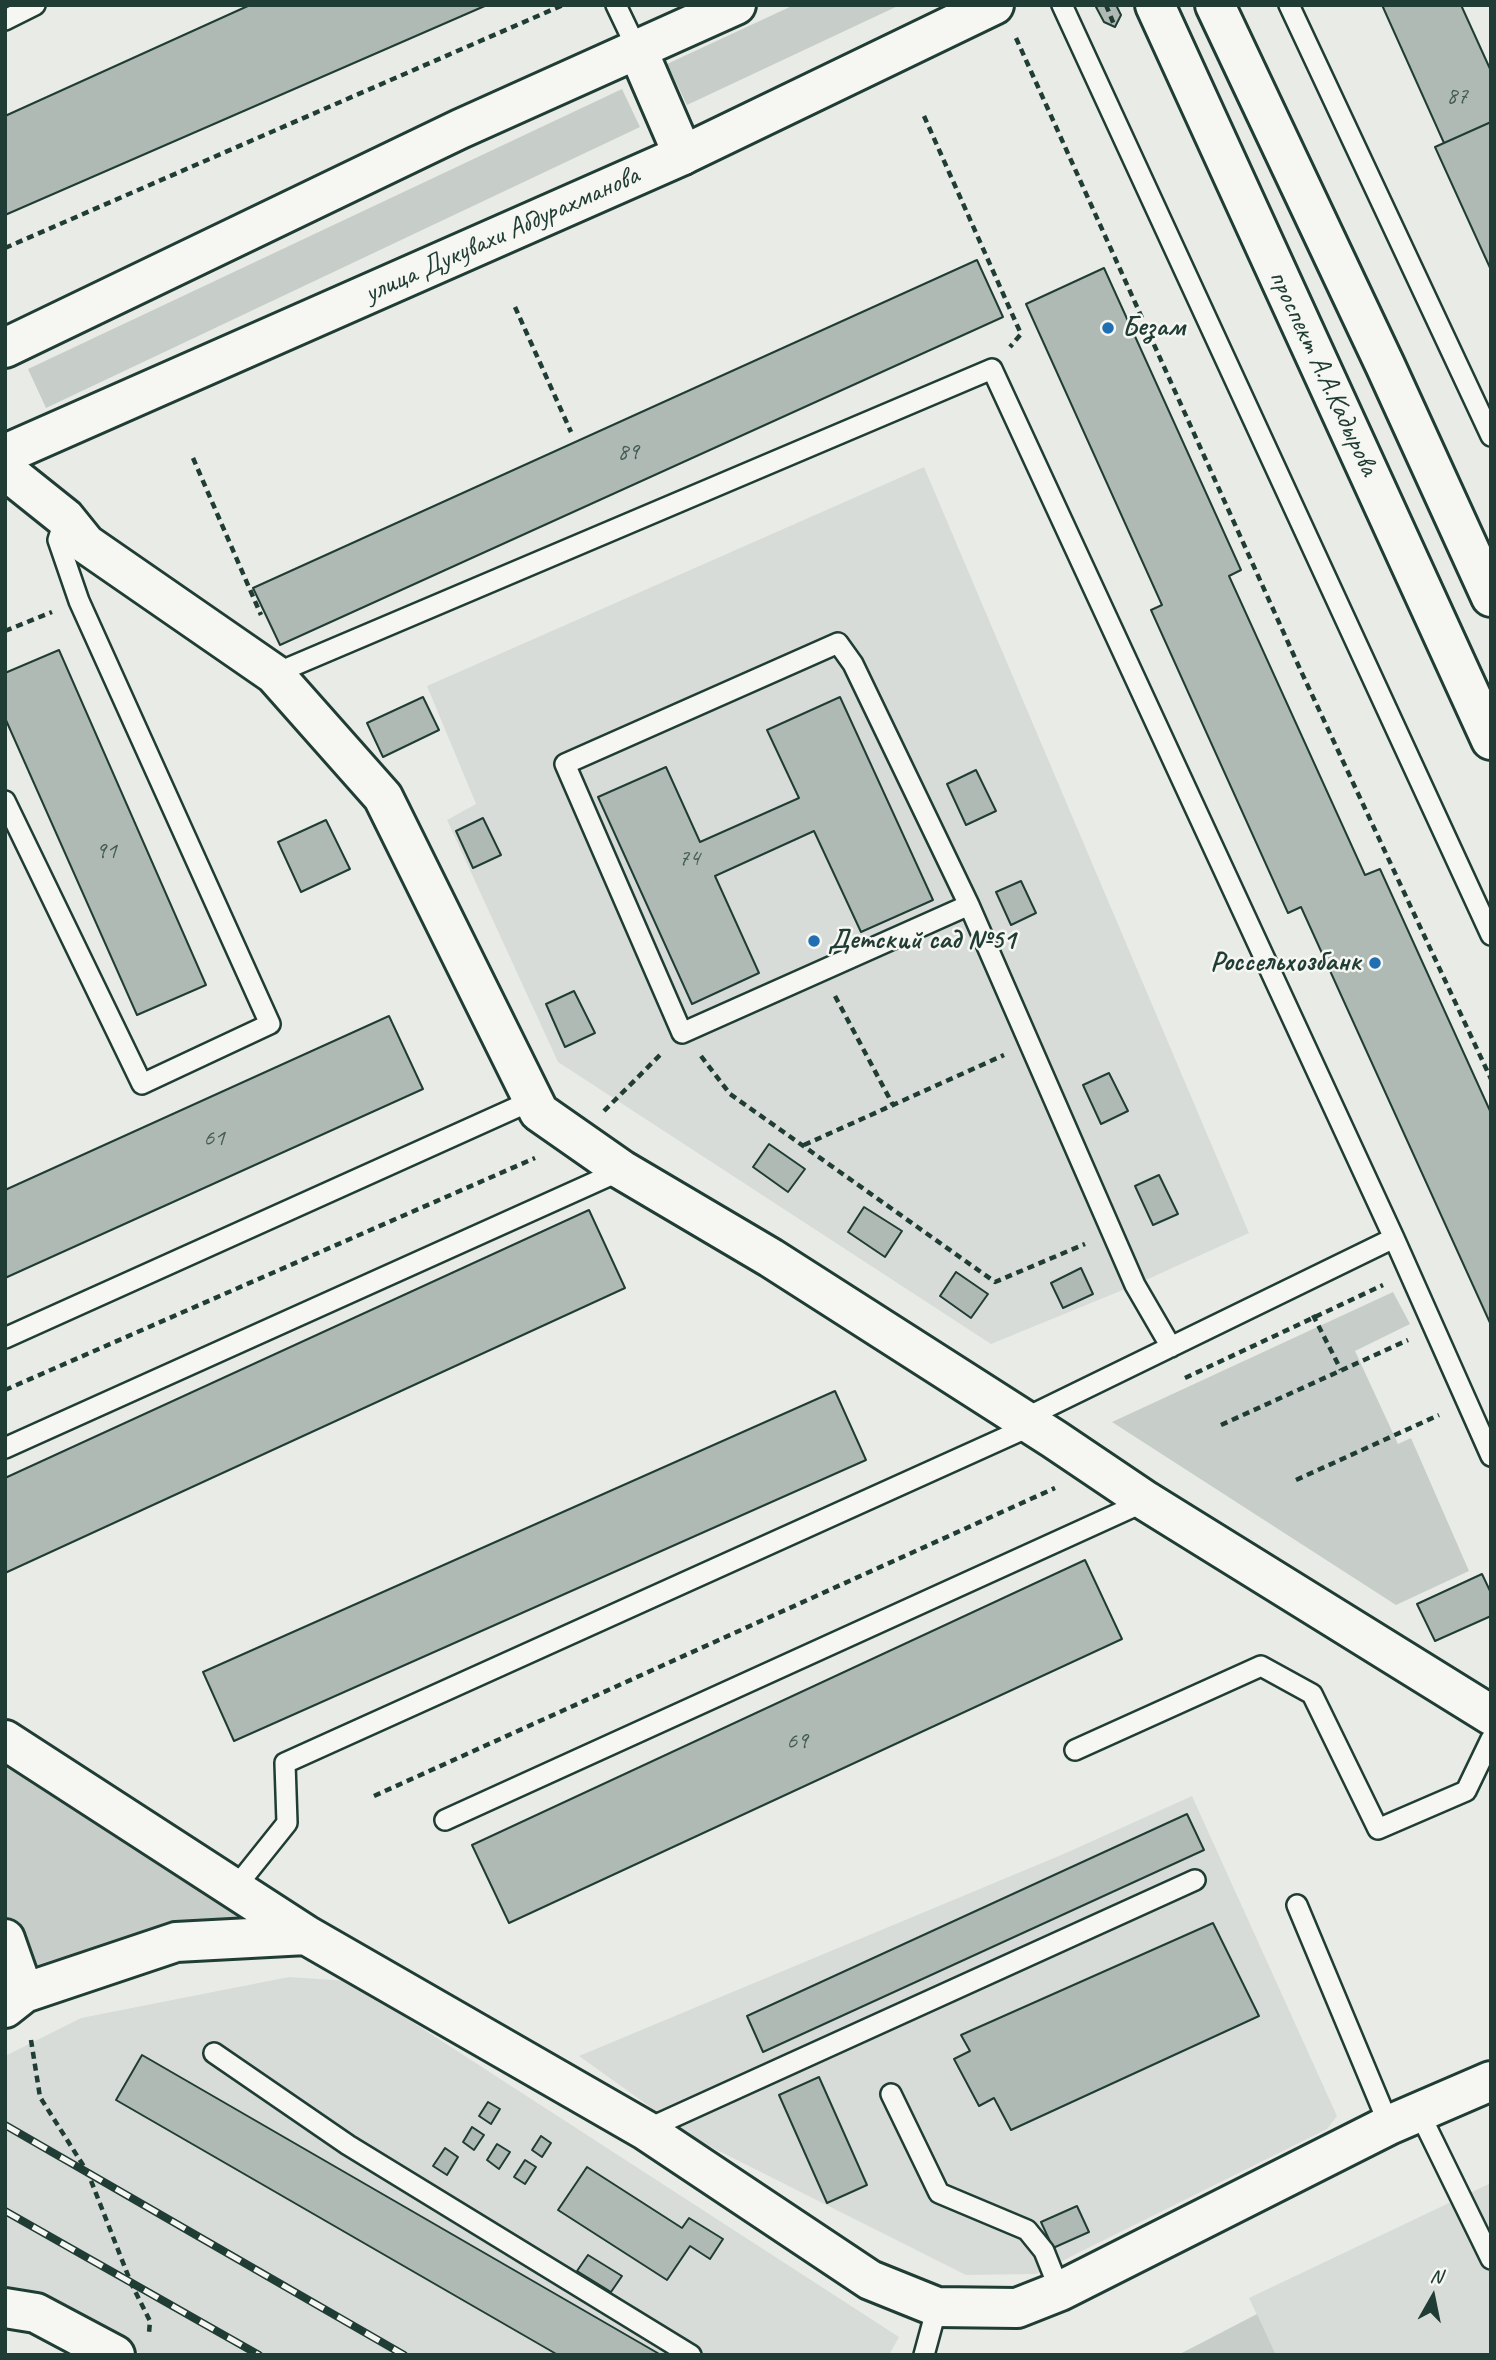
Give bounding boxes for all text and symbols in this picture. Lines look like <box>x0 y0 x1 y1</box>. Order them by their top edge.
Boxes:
house number: 87 <box>1446 83 1468 111</box>
street label: улица Дукувахи Абдурахманова <box>359 159 645 311</box>
street label: проспект А.А.Кадырова <box>1261 265 1385 481</box>
place label: Безам <box>1122 311 1185 345</box>
marker: Безам <box>1100 320 1116 336</box>
house number: 89 <box>617 439 639 467</box>
house number: 91 <box>95 838 117 866</box>
house number: 74 <box>678 845 700 873</box>
place label: Детский сад №51 <box>828 924 1015 958</box>
marker: Детский сад №51 <box>806 933 822 949</box>
place label: Россельхозбанк <box>1210 946 1361 980</box>
marker: Россельхозбанк <box>1367 955 1383 971</box>
house number: 61 <box>203 1125 225 1153</box>
house number: 69 <box>786 1728 808 1756</box>
north arrow <box>1398 2262 1468 2332</box>
text: N <box>1429 2263 1444 2289</box>

